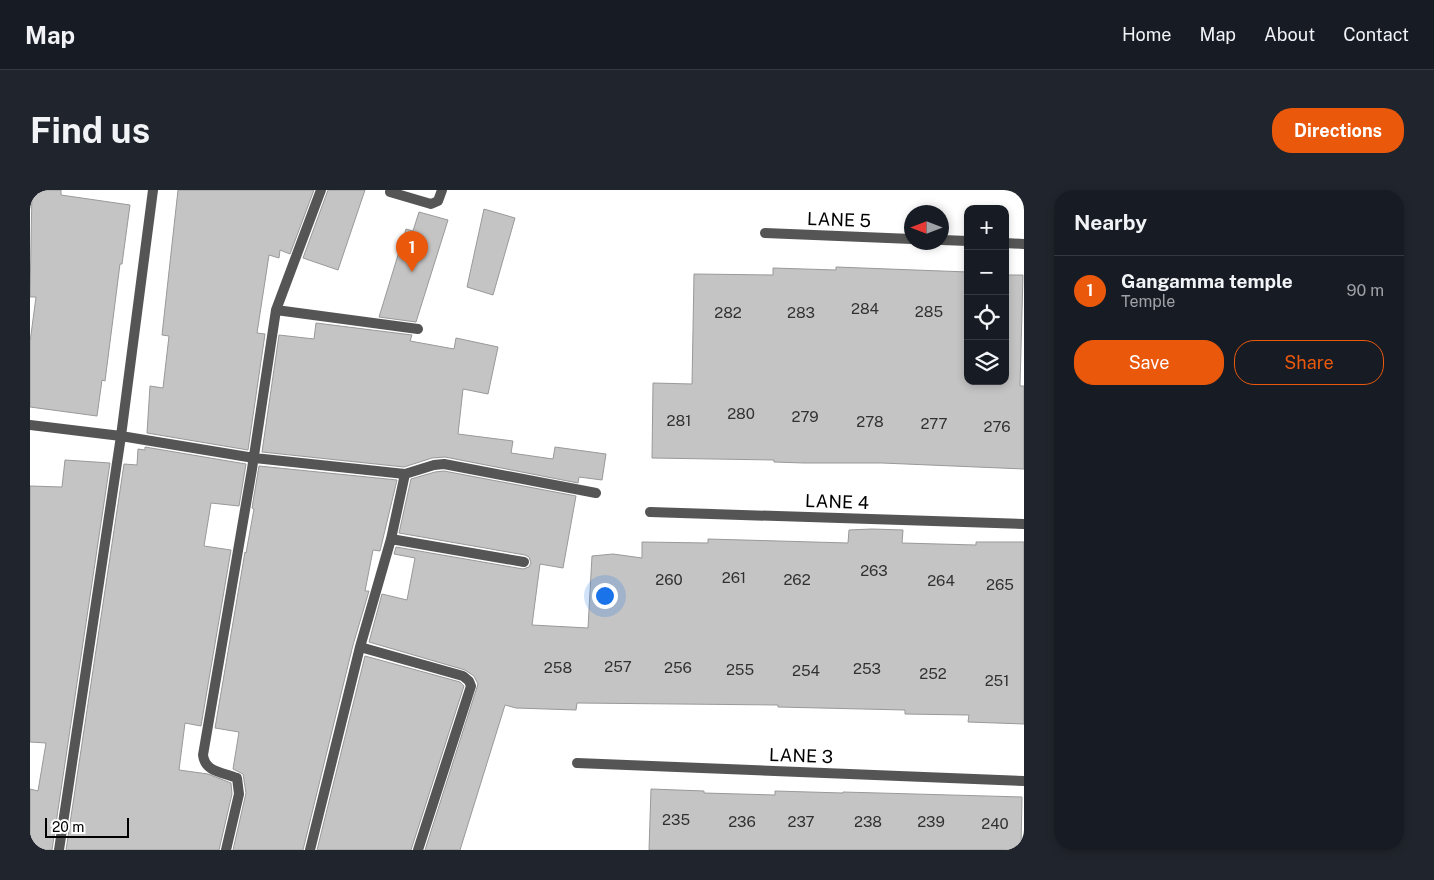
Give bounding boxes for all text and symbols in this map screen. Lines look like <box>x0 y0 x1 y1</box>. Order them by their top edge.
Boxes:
text: Map <box>25 21 75 49</box>
text: Home <box>1122 24 1172 45</box>
text: Map <box>1200 24 1236 45</box>
text: About <box>1264 24 1315 45</box>
text: Contact <box>1343 24 1409 45</box>
button: Directions <box>1272 108 1404 153</box>
text: Find us <box>30 110 150 151</box>
north arrow <box>904 205 949 250</box>
map controls <box>964 205 1009 385</box>
button: + <box>964 205 1009 250</box>
street label: LANE 5 <box>807 208 871 231</box>
text: Nearby <box>1074 210 1147 235</box>
pin: 1 <box>396 231 428 272</box>
button: − <box>964 250 1009 295</box>
text: Gangamma temple <box>1121 270 1293 292</box>
text: 1 <box>1087 281 1093 300</box>
text: 90 m <box>1347 281 1384 300</box>
text: Temple <box>1121 292 1175 311</box>
button: locate <box>964 295 1009 340</box>
house number: 284 <box>851 300 879 317</box>
house number: 285 <box>915 303 943 320</box>
house number: 282 <box>714 304 742 321</box>
house number: 283 <box>787 304 815 321</box>
button: layers <box>964 340 1009 385</box>
button: Save <box>1074 340 1224 385</box>
button: Share <box>1234 340 1384 385</box>
house number: 280 <box>727 405 755 422</box>
house number: 279 <box>791 408 819 425</box>
house number: 281 <box>667 412 691 429</box>
house number: 278 <box>856 413 884 430</box>
house number: 277 <box>920 415 948 432</box>
house number: 276 <box>984 418 1011 435</box>
street label: LANE 4 <box>805 490 869 513</box>
house number: 263 <box>860 562 888 579</box>
house number: 261 <box>722 569 746 586</box>
house number: 260 <box>655 571 683 588</box>
house number: 262 <box>783 571 811 588</box>
house number: 264 <box>927 572 955 589</box>
house number: 265 <box>986 576 1014 593</box>
your location <box>592 583 618 609</box>
house number: 257 <box>604 658 632 675</box>
house number: 258 <box>544 659 572 676</box>
house number: 256 <box>664 659 692 676</box>
house number: 253 <box>853 660 881 677</box>
house number: 255 <box>726 661 754 678</box>
house number: 254 <box>792 662 820 679</box>
house number: 252 <box>919 665 947 682</box>
house number: 251 <box>985 672 1009 689</box>
street label: LANE 3 <box>769 744 833 767</box>
house number: 235 <box>662 811 690 828</box>
house number: 236 <box>728 813 756 830</box>
house number: 237 <box>787 813 815 830</box>
house number: 238 <box>854 813 882 830</box>
house number: 239 <box>917 813 945 830</box>
scale bar <box>45 815 129 838</box>
house number: 240 <box>981 815 1009 832</box>
text: 20 m <box>52 819 84 835</box>

